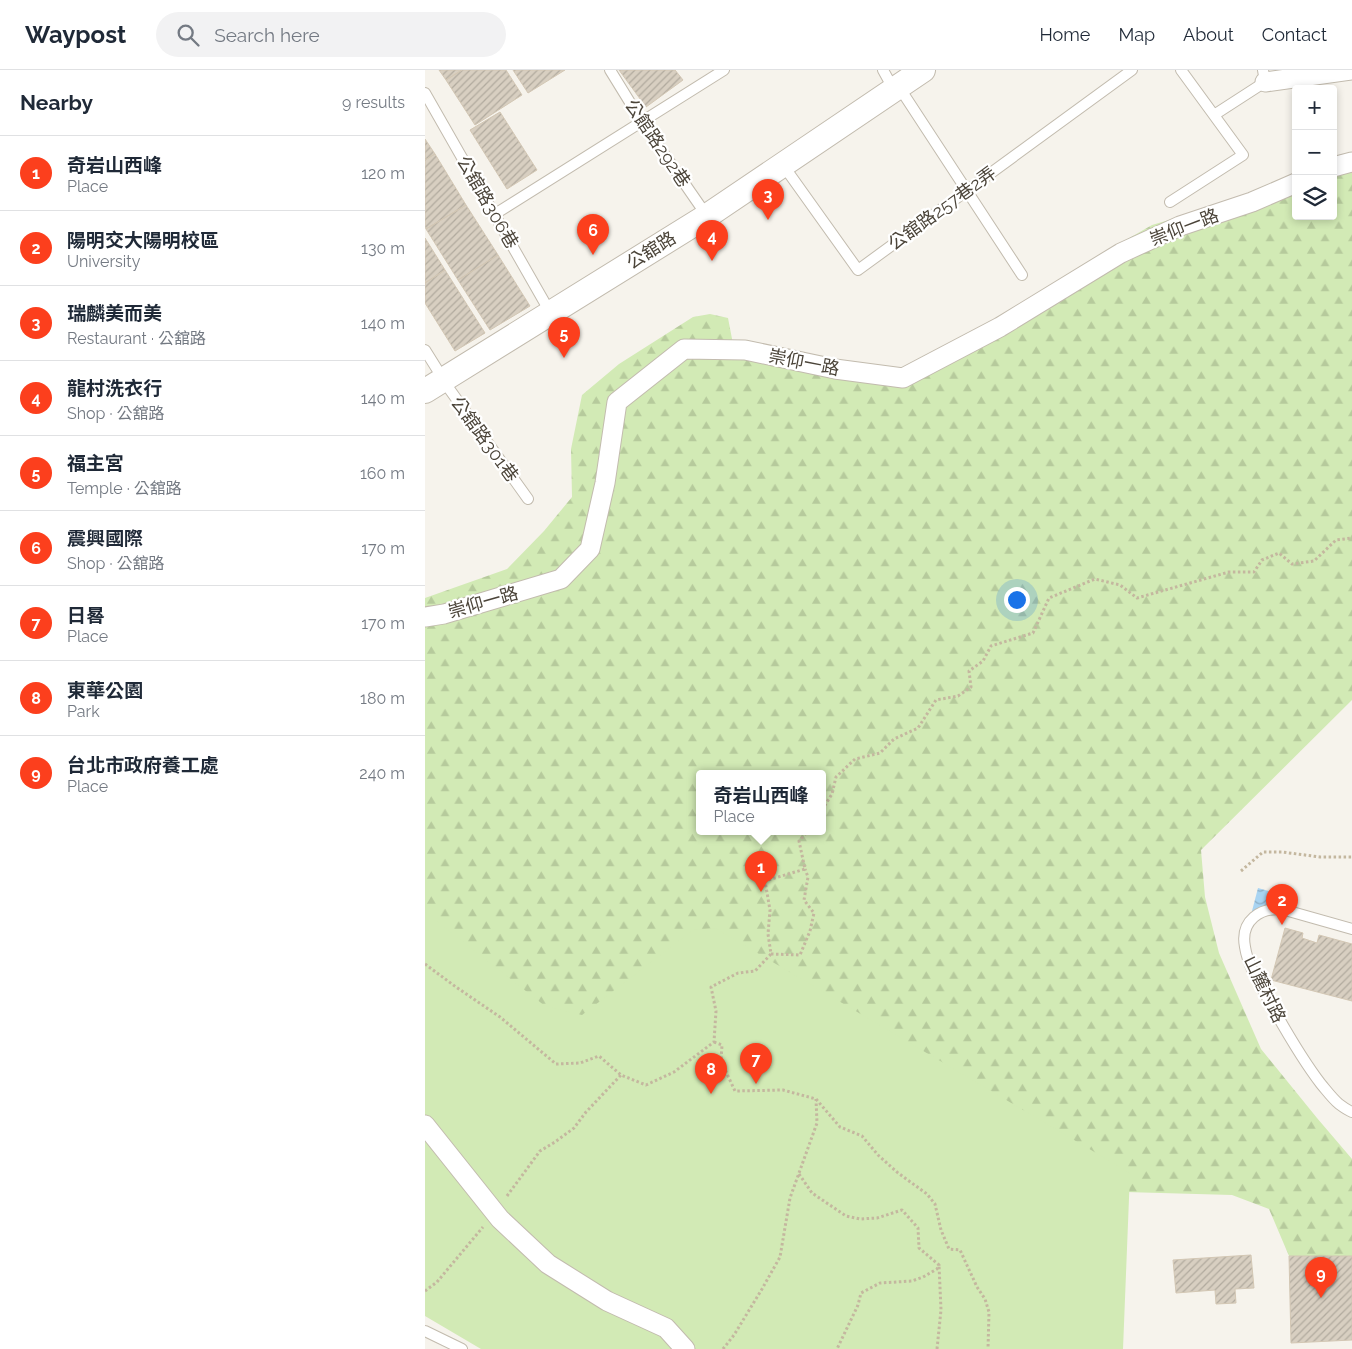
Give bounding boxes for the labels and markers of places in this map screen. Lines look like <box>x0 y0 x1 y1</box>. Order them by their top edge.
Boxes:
pin: 3 <box>752 179 784 220</box>
pin: 6 <box>577 214 609 255</box>
pin: 4 <box>696 220 728 261</box>
pin: 5 <box>548 317 580 358</box>
pin: 1 <box>745 851 777 892</box>
pin: 2 <box>1266 884 1298 925</box>
pin: 7 <box>740 1043 772 1084</box>
pin: 8 <box>695 1053 727 1094</box>
pin: 9 <box>1305 1257 1337 1298</box>

